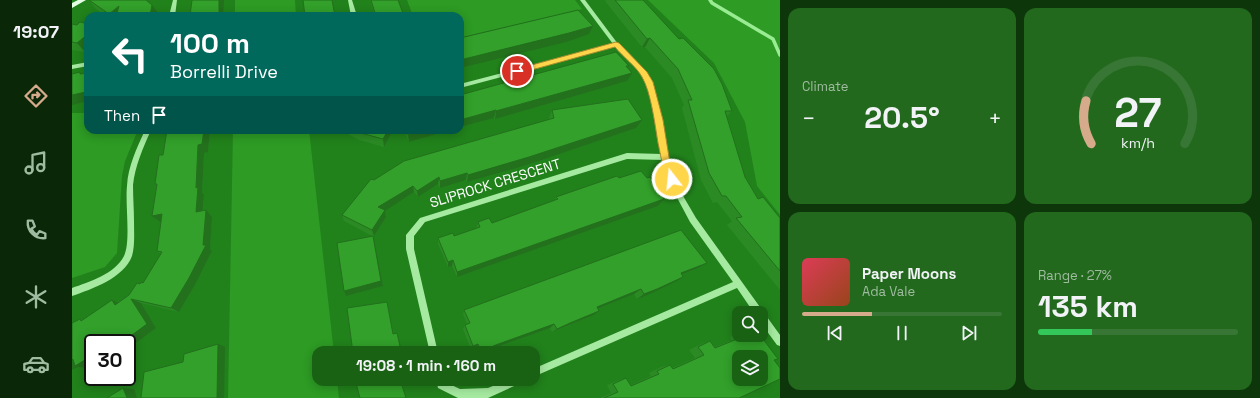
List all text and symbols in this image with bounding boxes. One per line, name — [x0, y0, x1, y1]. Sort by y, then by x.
text: 19:07 — [13, 20, 59, 43]
text: 100 m — [170, 25, 250, 61]
icon: left — [104, 28, 156, 80]
pin — [500, 54, 534, 88]
text: Borrelli Drive — [170, 60, 278, 83]
icon: arrive — [506, 60, 528, 82]
text: Climate — [802, 78, 848, 95]
icon: directions — [22, 82, 50, 110]
text: 27 — [1114, 86, 1162, 139]
text: 20.5° — [864, 98, 940, 137]
icon: arrive — [148, 104, 170, 126]
text: − — [802, 104, 816, 132]
text: + — [988, 104, 1002, 132]
text: Then — [104, 106, 140, 125]
text: km/h — [1121, 134, 1155, 152]
icon: music — [22, 149, 50, 177]
street label: SLIPROCK CRESCENT — [427, 155, 563, 211]
position arrow — [651, 158, 693, 200]
icon: phone — [22, 216, 50, 244]
text: Paper Moons — [862, 264, 956, 283]
text: Range · 27% — [1038, 267, 1112, 284]
icon: climate — [22, 283, 50, 311]
text: Ada Vale — [862, 283, 915, 300]
text: 135 km — [1038, 287, 1138, 326]
map controls — [732, 306, 768, 386]
button: search — [732, 306, 768, 342]
icon: previous — [824, 322, 846, 344]
icon: pause — [891, 322, 913, 344]
icon: next — [958, 322, 980, 344]
speed limit sign: 30 — [84, 334, 136, 386]
icon: car — [22, 350, 50, 378]
button: layers — [732, 350, 768, 386]
text: 19:08 · 1 min · 160 m — [356, 356, 496, 375]

